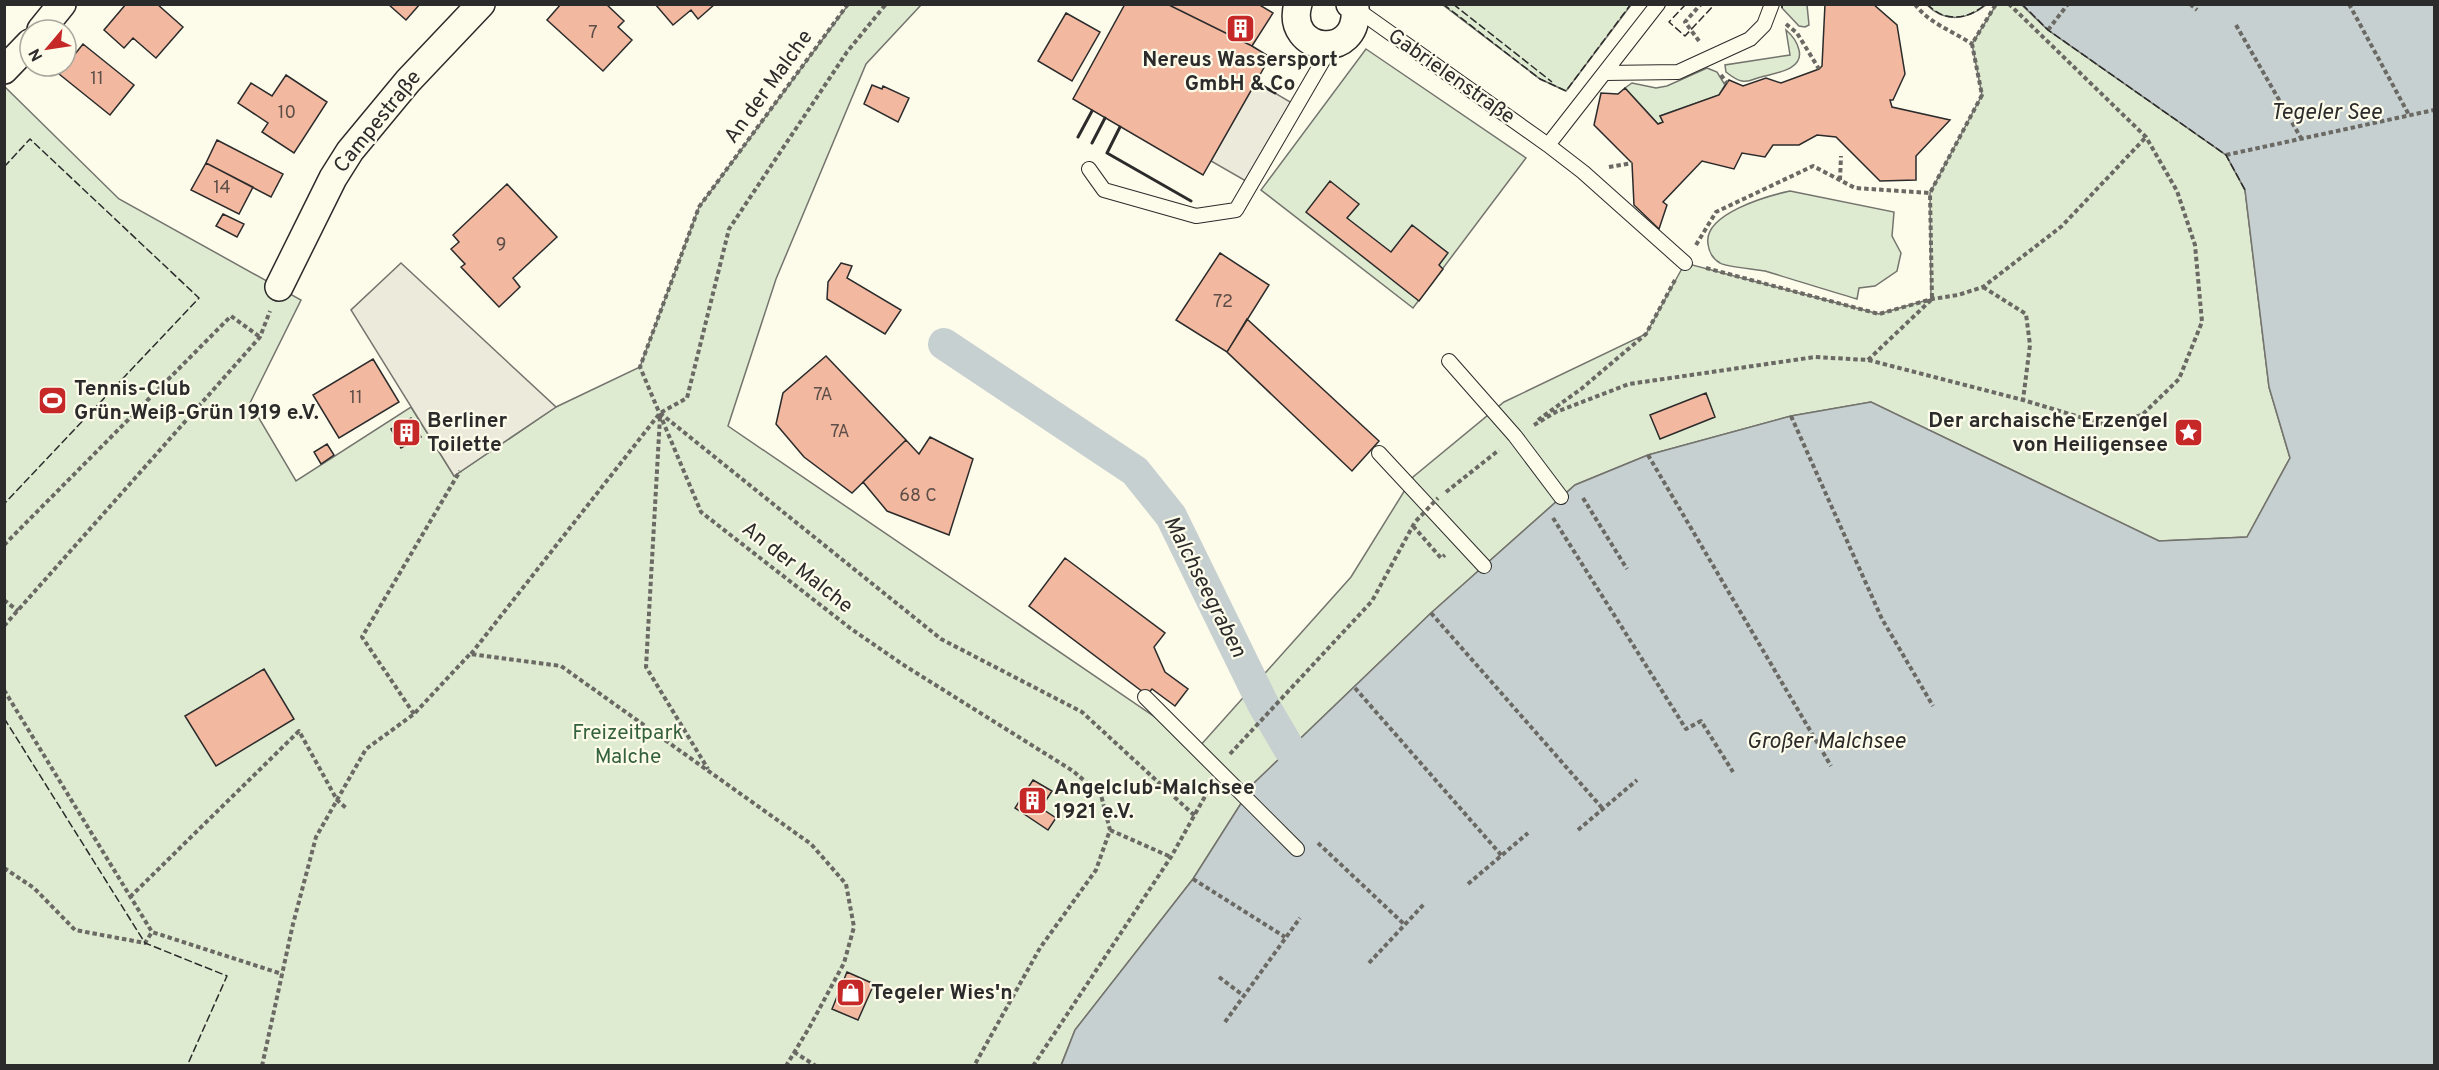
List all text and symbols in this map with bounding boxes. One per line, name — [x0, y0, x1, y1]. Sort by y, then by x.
building icon: Nereus Wassersport GmbH & Co — [1224, 13, 1256, 45]
north arrow — [18, 18, 78, 78]
house number: 7 — [588, 22, 598, 45]
street label: Gabrielenstraße — [1382, 23, 1520, 131]
street label: An der Malche — [719, 25, 819, 149]
text: N — [25, 44, 48, 64]
place label: Nereus Wassersport GmbH & Co — [1142, 47, 1338, 98]
street label: Campestraße — [328, 65, 428, 179]
house number: 11 — [90, 68, 104, 91]
water label: Tegeler See — [2270, 100, 2382, 127]
house number: 10 — [278, 102, 296, 125]
house number: 14 — [213, 177, 231, 200]
house number: 9 — [496, 234, 506, 257]
house number: 72 — [1213, 291, 1233, 314]
place label: Tennis-Club Grün-Weiß-Grün 1919 e.V. — [74, 376, 319, 427]
house number: 7A — [813, 384, 833, 407]
sports icon: Tennis-Club Grün-Weiß-Grün 1919 e.V. — [37, 385, 69, 417]
house number: 11 — [349, 387, 363, 410]
place label: Berliner Toilette — [427, 408, 507, 459]
place label: Der archaische Erzengel von Heiligensee — [1928, 408, 2168, 459]
building icon: Berliner Toilette — [390, 417, 422, 449]
place icon: Der archaische Erzengel von Heiligensee — [2173, 417, 2205, 449]
house number: 7A — [830, 421, 850, 444]
house number: 68 C — [899, 485, 937, 508]
water label: Malchseegraben — [1157, 512, 1251, 662]
street label: An der Malche — [736, 516, 858, 620]
park label: Freizeitpark Malche — [572, 720, 684, 771]
water label: Großer Malchsee — [1747, 729, 1906, 756]
place label: Angelclub-Malchsee 1921 e.V. — [1054, 775, 1255, 826]
building icon: Angelclub-Malchsee 1921 e.V. — [1017, 784, 1049, 816]
shop icon: Tegeler Wies'n — [834, 977, 866, 1009]
place label: Tegeler Wies'n — [871, 980, 1013, 1007]

